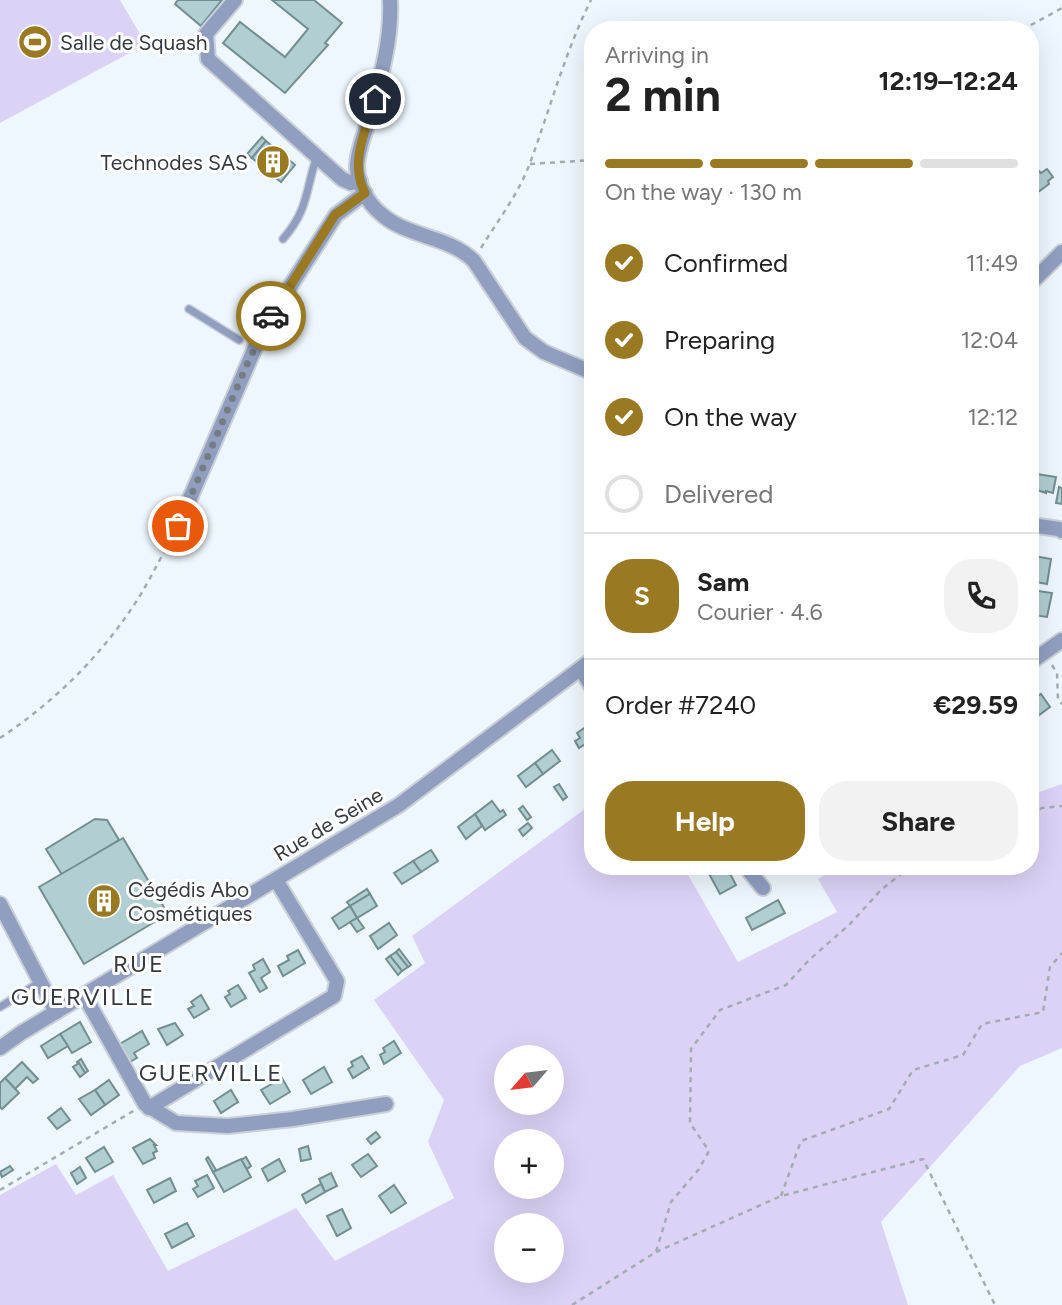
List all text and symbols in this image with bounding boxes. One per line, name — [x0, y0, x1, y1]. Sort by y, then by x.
sports icon: Salle de Squash — [16, 23, 54, 61]
place label: Salle de Squash — [60, 30, 207, 55]
text: Arriving in — [605, 41, 709, 69]
text: 12:19–12:24 — [878, 65, 1018, 97]
text: 2 min — [605, 67, 721, 123]
pin — [345, 69, 405, 129]
icon: home — [356, 80, 394, 118]
building icon: Technodes SAS — [254, 143, 292, 181]
place label: Technodes SAS — [101, 150, 248, 175]
text: On the way · 130 m — [605, 178, 802, 206]
icon: check — [605, 244, 643, 282]
text: Confirmed — [664, 247, 788, 279]
text: 11:49 — [966, 249, 1018, 277]
courier — [236, 281, 306, 351]
icon: car — [252, 297, 290, 335]
icon: check — [605, 321, 643, 359]
text: Preparing — [664, 324, 775, 356]
text: 12:04 — [961, 326, 1018, 354]
icon: check — [605, 398, 643, 436]
text: On the way — [664, 401, 797, 433]
text: 12:12 — [967, 403, 1018, 431]
text: Delivered — [664, 478, 773, 510]
pin — [148, 496, 208, 556]
icon: bag — [159, 507, 197, 545]
button: phone — [944, 559, 1018, 633]
text: Sam — [697, 566, 749, 598]
text: S — [634, 580, 650, 612]
text: Courier · 4.6 — [697, 598, 823, 626]
text: Order #7240 — [605, 689, 756, 721]
text: €29.59 — [933, 689, 1018, 721]
button: Help — [605, 781, 805, 861]
button: Share — [819, 781, 1018, 861]
street label: Rue de Seine — [269, 782, 387, 866]
place label: Cégédis Abo Cosmétiques — [128, 877, 252, 926]
building icon: Cégédis Abo Cosmétiques — [85, 882, 123, 920]
district label: RUE — [113, 949, 165, 978]
district label: GUERVILLE — [11, 982, 155, 1011]
north arrow — [494, 1045, 564, 1115]
map controls — [494, 1045, 564, 1283]
district label: GUERVILLE — [139, 1058, 283, 1087]
button: + — [494, 1129, 564, 1199]
button: − — [494, 1213, 564, 1283]

